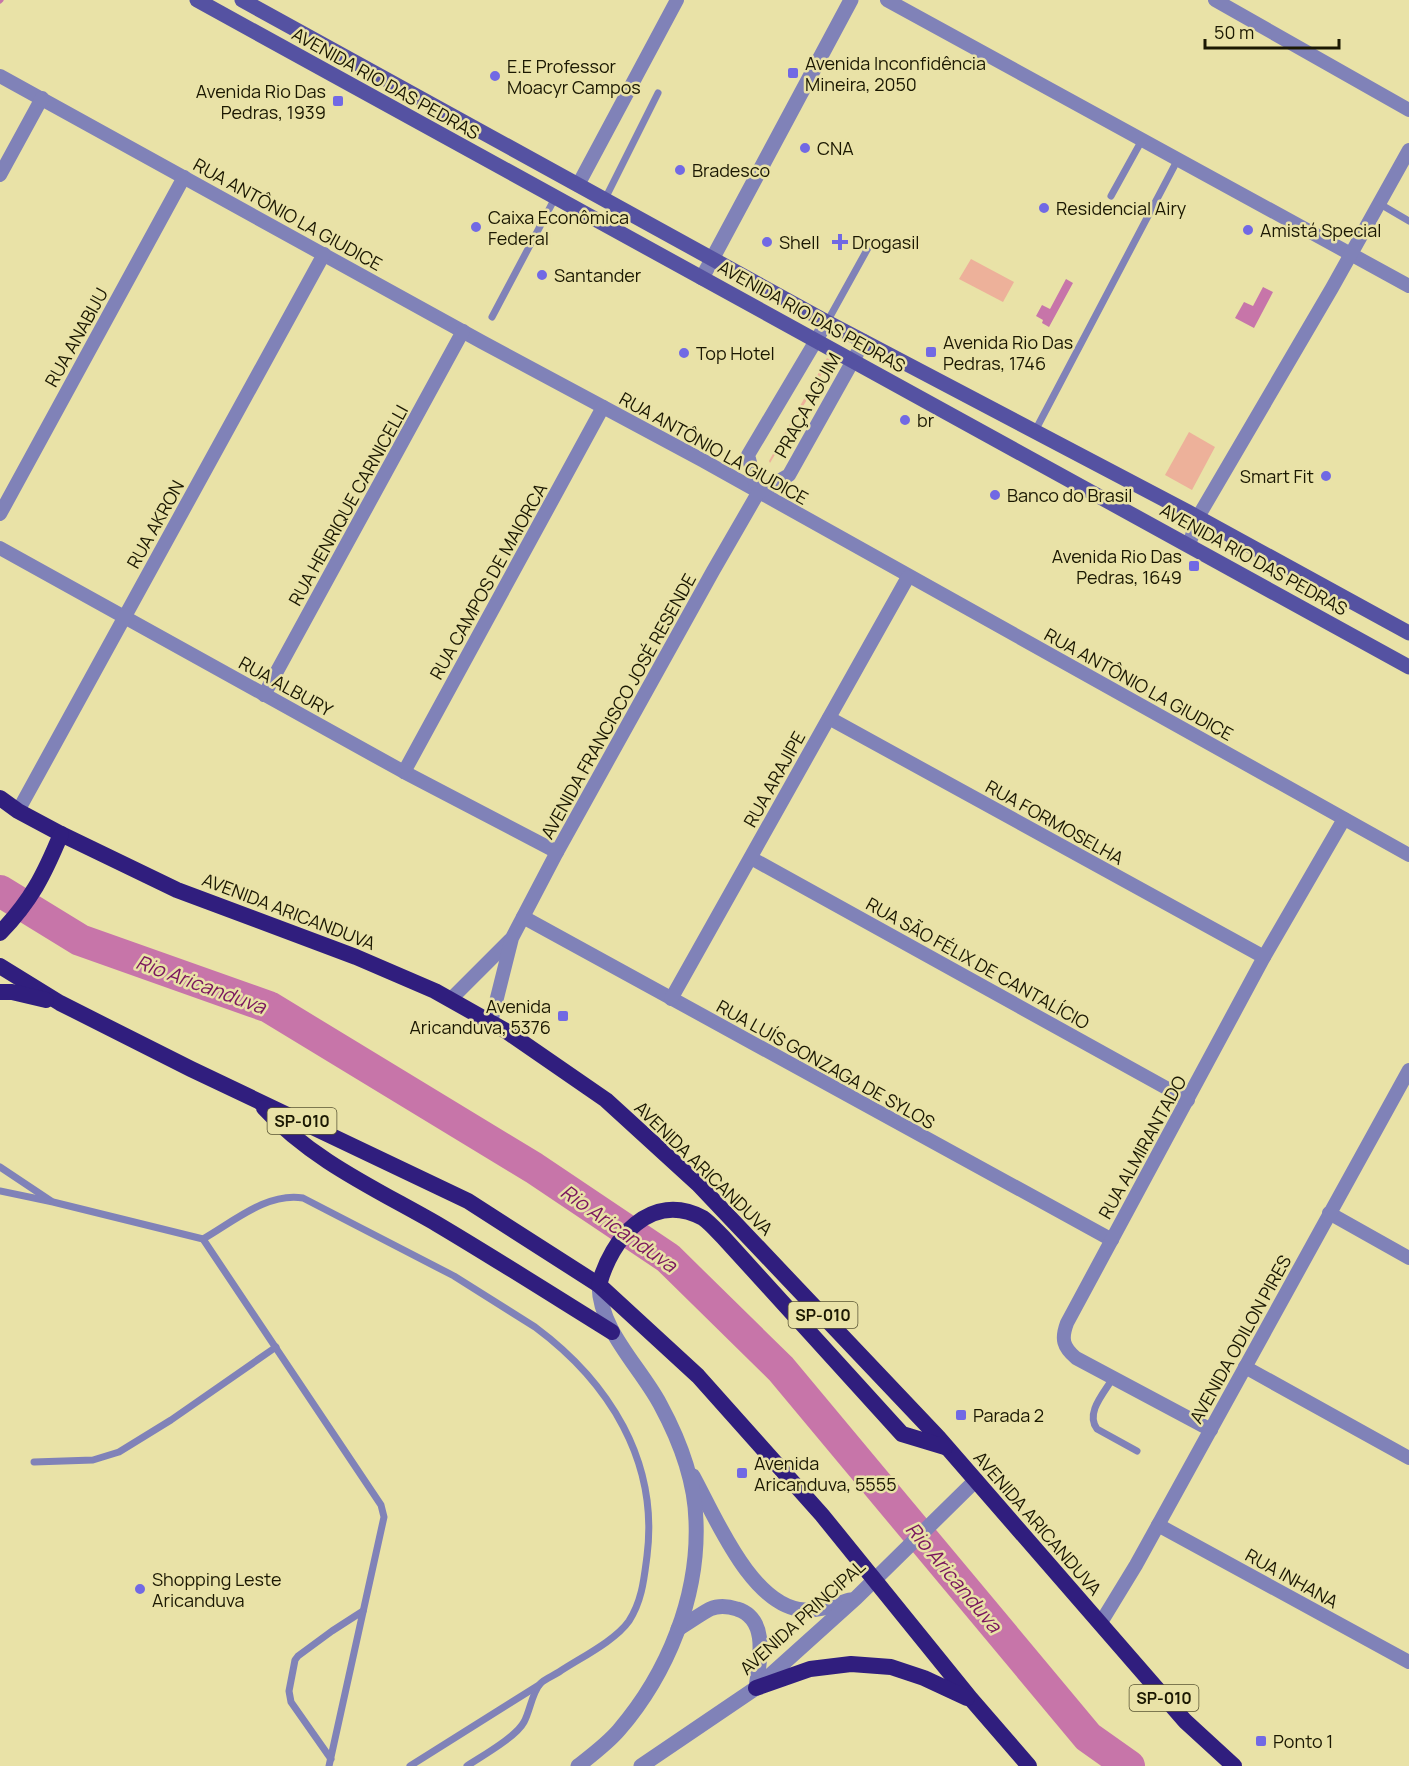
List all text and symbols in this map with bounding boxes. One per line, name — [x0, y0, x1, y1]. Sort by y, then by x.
scale bar — [1205, 12, 1338, 50]
text: 50 m — [1214, 20, 1254, 44]
street label: AVENIDA RIO DAS PEDRAS — [288, 21, 484, 145]
place label: Avenida Inconfidência Mineira, 2050 — [805, 51, 986, 96]
place label: E.E Professor Moacyr Campos — [507, 54, 641, 99]
marker: Avenida Inconfidência Mineira, 2050 — [786, 66, 800, 80]
marker: E.E Professor Moacyr Campos — [488, 69, 502, 83]
place label: Avenida Rio Das Pedras, 1939 — [196, 79, 326, 124]
marker: Avenida Rio Das Pedras, 1939 — [331, 94, 345, 108]
place label: CNA — [817, 136, 854, 160]
marker: CNA — [798, 141, 812, 155]
street label: RUA ANTÔNIO LA GIUDICE — [189, 152, 387, 276]
place label: Bradesco — [692, 158, 770, 182]
marker: Bradesco — [673, 163, 687, 177]
place label: Residencial Airy — [1056, 196, 1187, 220]
marker: Residencial Airy — [1037, 201, 1051, 215]
place label: Caixa Econômica Federal — [488, 205, 629, 250]
place label: Amistá Special — [1260, 218, 1382, 242]
marker: Caixa Econômica Federal — [469, 220, 483, 234]
marker: Amistá Special — [1241, 223, 1255, 237]
place label: Shell — [779, 230, 820, 254]
place label: Drogasil — [852, 230, 920, 254]
marker: Shell — [760, 235, 774, 249]
marker: Drogasil — [833, 235, 847, 249]
street label: AVENIDA RIO DAS PEDRAS — [714, 254, 910, 378]
place label: Santander — [554, 263, 642, 287]
marker: Santander — [535, 268, 549, 282]
street label: RUA ANABIJU — [39, 283, 113, 391]
place label: Avenida Rio Das Pedras, 1746 — [943, 330, 1073, 375]
place label: Top Hotel — [696, 341, 775, 365]
marker: Avenida Rio Das Pedras, 1746 — [924, 345, 938, 359]
marker: Top Hotel — [677, 346, 691, 360]
street label: PRAÇA AGUIM — [768, 348, 846, 462]
street label: RUA ANTÔNIO LA GIUDICE — [615, 386, 813, 510]
street label: RUA HENRIQUE CARNICELLI — [283, 400, 413, 610]
place label: br — [917, 408, 935, 432]
marker: br — [898, 413, 912, 427]
place label: Smart Fit — [1240, 464, 1314, 488]
marker: Smart Fit — [1319, 469, 1333, 483]
street label: RUA AKRON — [121, 476, 189, 572]
street label: RUA CAMPOS DE MAIORCA — [424, 478, 552, 683]
place label: Banco do Brasil — [1007, 483, 1133, 507]
marker: Banco do Brasil — [988, 488, 1002, 502]
street label: AVENIDA RIO DAS PEDRAS — [1156, 497, 1352, 621]
place label: Avenida Rio Das Pedras, 1649 — [1052, 544, 1182, 589]
marker: Avenida Rio Das Pedras, 1649 — [1187, 559, 1201, 573]
street label: AVENIDA FRANCISCO JOSÉ RESENDE — [535, 569, 701, 843]
street label: RUA ANTÔNIO LA GIUDICE — [1040, 622, 1238, 746]
street label: RUA ALBURY — [235, 650, 338, 722]
street label: RUA ARAJIPE — [738, 727, 810, 831]
street label: RUA FORMOSELHA — [982, 774, 1129, 870]
street label: AVENIDA ARICANDUVA — [199, 867, 379, 955]
street label: RUA SÃO FÉLIX DE CANTALÍCIO — [862, 891, 1094, 1035]
water label: Rio Aricanduva — [132, 948, 270, 1020]
place label: Avenida Aricanduva, 5376 — [409, 994, 551, 1039]
street label: RUA LUÍS GONZAGA DE SYLOS — [713, 994, 939, 1134]
marker: Avenida Aricanduva, 5376 — [556, 1009, 570, 1023]
street label: RUA ALMIRANTADO — [1093, 1071, 1191, 1223]
street label: AVENIDA ARICANDUVA — [630, 1096, 779, 1241]
road number: SP-010 — [268, 1108, 336, 1134]
water label: Rio Aricanduva — [556, 1178, 683, 1279]
street label: AVENIDA ODILON PIRES — [1184, 1251, 1296, 1427]
road number: SP-010 — [788, 1302, 858, 1328]
place label: Parada 2 — [973, 1403, 1044, 1427]
marker: Parada 2 — [954, 1408, 968, 1422]
street label: AVENIDA ARICANDUVA — [969, 1446, 1108, 1601]
place label: Avenida Aricanduva, 5555 — [754, 1451, 897, 1496]
marker: Avenida Aricanduva, 5555 — [735, 1466, 749, 1480]
water label: Rio Aricanduva — [900, 1516, 1009, 1638]
street label: RUA INHANA — [1241, 1543, 1343, 1614]
street label: AVENIDA PRINCIPAL — [734, 1554, 870, 1680]
place label: Shopping Leste Aricanduva — [152, 1567, 281, 1612]
marker: Shopping Leste Aricanduva — [133, 1582, 147, 1596]
road number: SP-010 — [1130, 1685, 1198, 1711]
place label: Ponto 1 — [1273, 1729, 1333, 1753]
marker: Ponto 1 — [1254, 1734, 1268, 1748]

